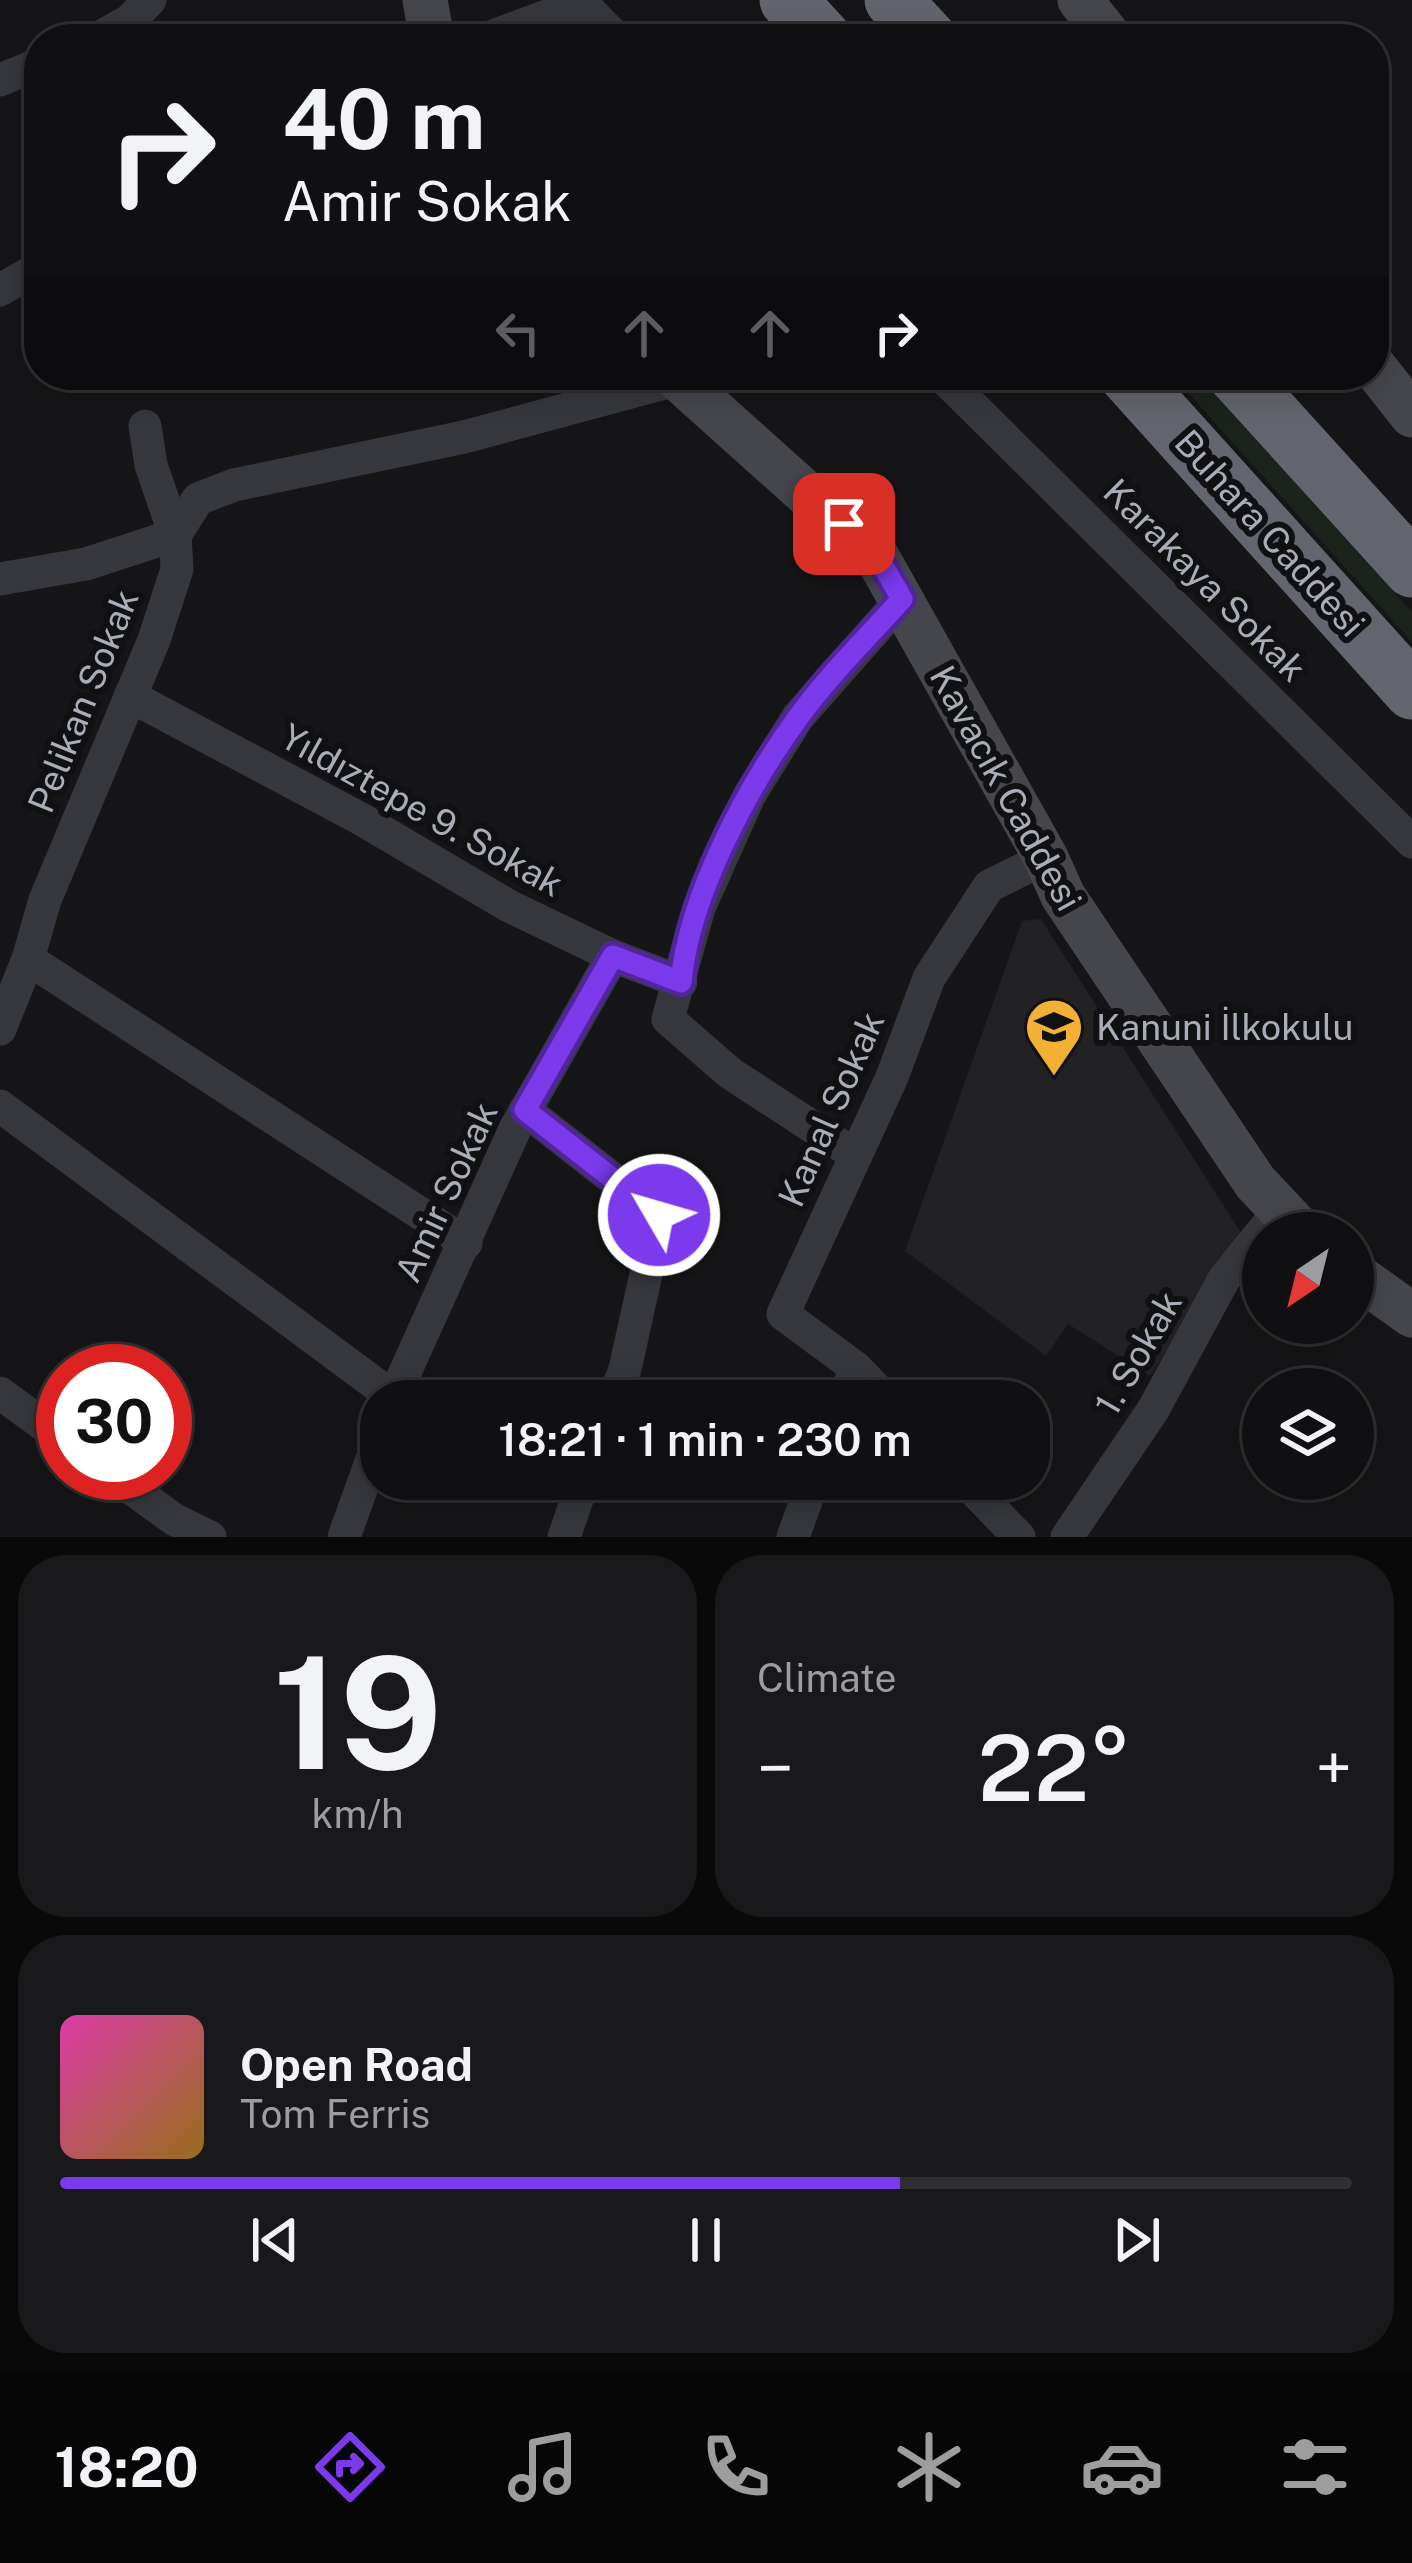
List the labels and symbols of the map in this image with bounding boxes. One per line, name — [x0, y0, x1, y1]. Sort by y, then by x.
street label: Buhara Caddesi — [1166, 421, 1374, 645]
street label: Karakaya Sokak — [1095, 470, 1315, 690]
pin — [793, 473, 895, 575]
street label: Pelikan Sokak — [19, 584, 147, 818]
street label: Kavacık Caddesi — [921, 658, 1091, 918]
street label: Yıldıztepe 9. Sokak — [274, 715, 570, 905]
school or university icon: Kanuni İlkokulu — [1023, 996, 1085, 1078]
street label: Kanal Sokak — [769, 1005, 893, 1213]
place label: Kanuni İlkokulu — [1096, 1006, 1353, 1048]
street label: Amir Sokak — [386, 1096, 506, 1288]
position arrow — [596, 1152, 722, 1278]
north arrow — [1242, 1212, 1374, 1344]
street label: 1. Sokak — [1086, 1284, 1190, 1422]
speed limit sign: 30 — [36, 1344, 192, 1500]

